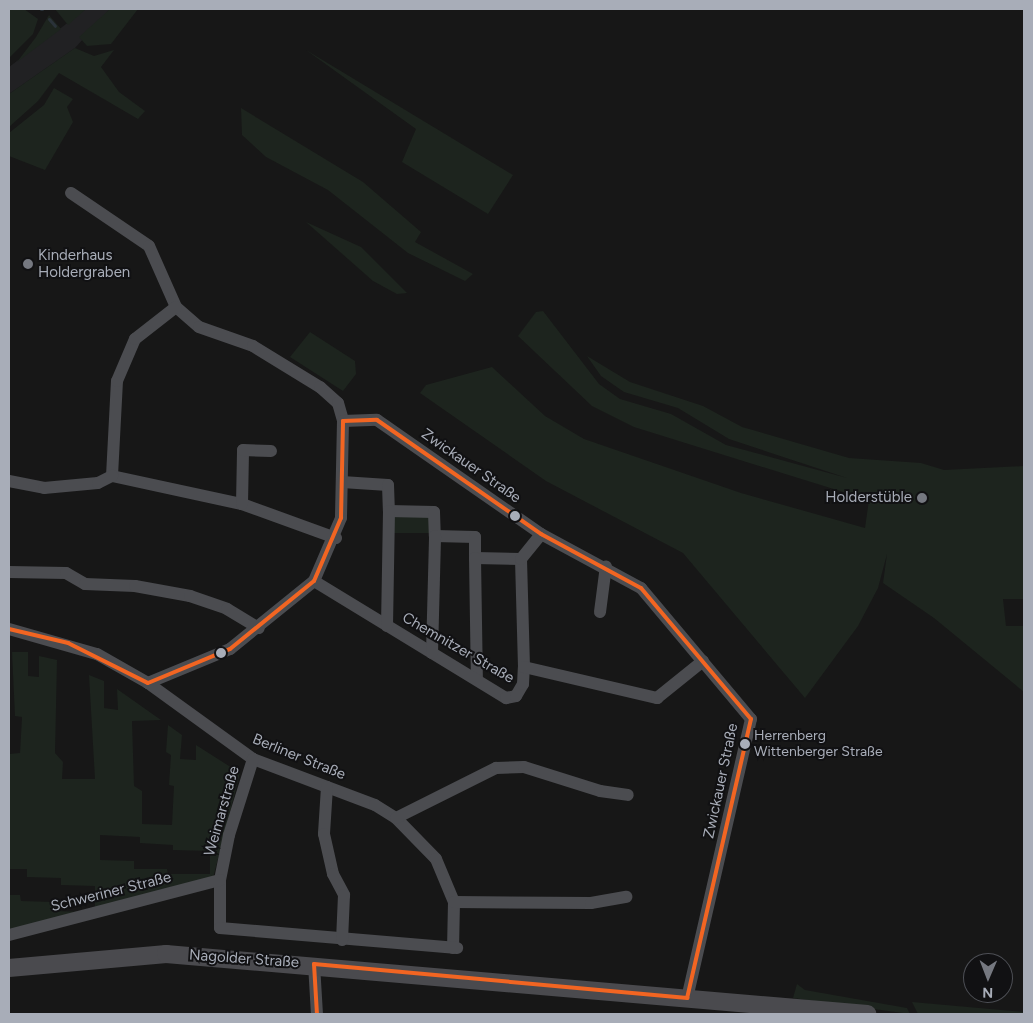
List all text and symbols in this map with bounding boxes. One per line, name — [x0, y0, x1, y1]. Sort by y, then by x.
place label: Kinderhaus Holdergraben — [38, 246, 130, 281]
marker: Kinderhaus Holdergraben — [22, 258, 34, 270]
street label: Zwickauer Straße — [418, 425, 524, 507]
place label: Holderstüble — [825, 489, 912, 507]
marker: Holderstüble — [916, 492, 928, 504]
unlabelled marker — [510, 511, 520, 521]
street label: Chemnitzer Straße — [399, 609, 517, 687]
unlabelled marker — [216, 648, 226, 658]
street label: Zwickauer Straße — [700, 722, 742, 840]
place label: Herrenberg Wittenberger Straße — [754, 728, 883, 760]
street label: Berliner Straße — [250, 730, 348, 784]
marker: Herrenberg Wittenberger Straße — [740, 739, 750, 749]
street label: Weimarstraße — [201, 764, 243, 858]
street label: Schweriner Straße — [49, 868, 173, 916]
street label: Nagolder Straße — [188, 946, 300, 972]
north arrow — [963, 953, 1013, 1003]
text: N — [982, 984, 993, 1001]

